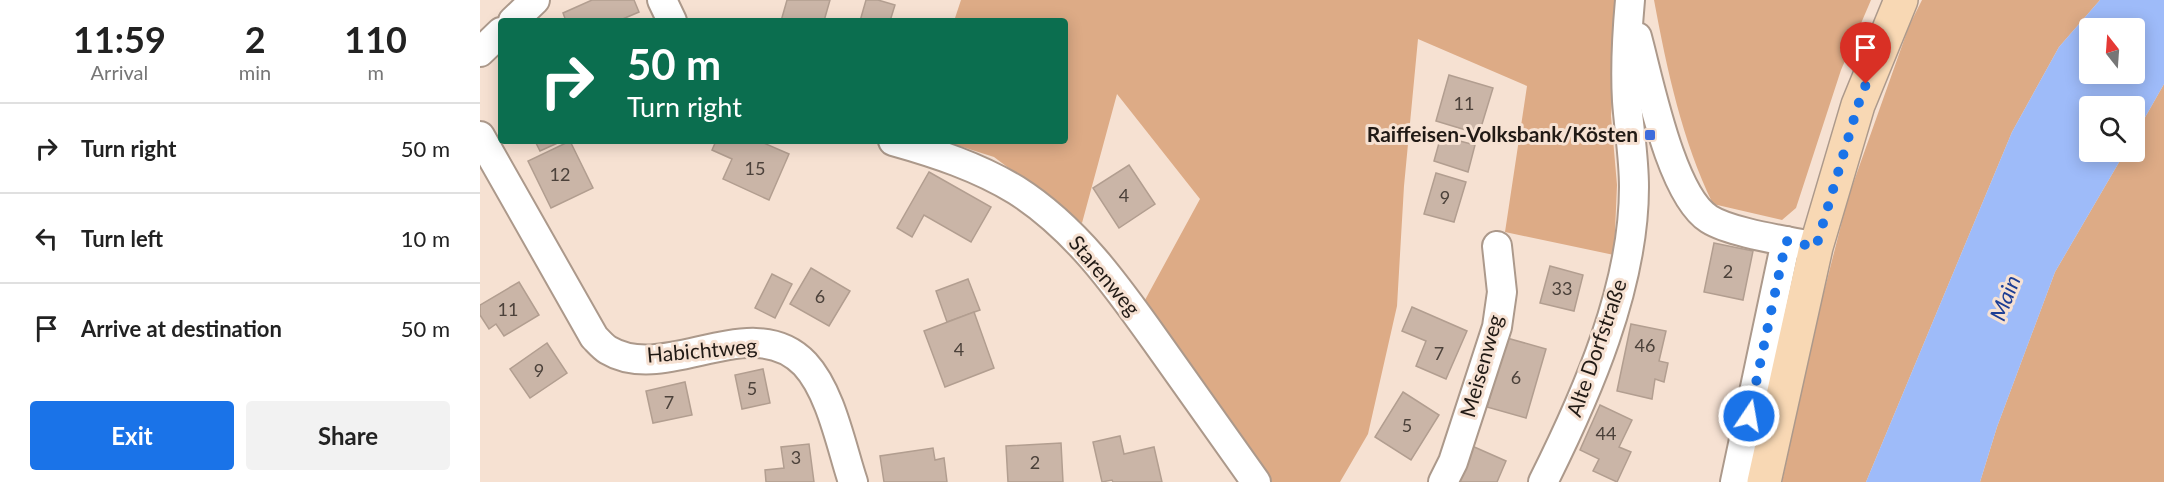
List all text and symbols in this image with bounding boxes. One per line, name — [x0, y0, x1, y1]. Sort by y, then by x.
text: 11:59 — [73, 17, 166, 61]
text: 2 — [245, 17, 266, 61]
text: 110 — [344, 17, 407, 61]
north arrow — [2079, 18, 2145, 84]
map controls — [2079, 18, 2145, 162]
pin — [1840, 22, 1891, 84]
icon: arrive — [1849, 31, 1882, 64]
text: 50 m — [627, 39, 721, 89]
icon: right — [528, 42, 606, 120]
text: Arrival — [91, 60, 148, 84]
text: min — [239, 60, 271, 84]
text: m — [367, 60, 384, 84]
text: Turn right — [627, 90, 742, 123]
house number: 11 — [1454, 92, 1474, 114]
button: search — [2079, 96, 2145, 162]
place label: Raiffeisen-Volksbank/Kösten — [1367, 121, 1638, 146]
marker: Raiffeisen-Volksbank/Kösten — [1643, 128, 1657, 142]
icon: right — [30, 132, 63, 165]
text: Turn right — [81, 135, 176, 162]
text: 50 m — [401, 135, 450, 162]
house number: 15 — [745, 157, 765, 179]
house number: 12 — [550, 163, 570, 185]
house number: 4 — [1119, 184, 1129, 206]
house number: 9 — [1440, 186, 1450, 208]
icon: left — [30, 222, 63, 255]
text: Turn left — [81, 225, 163, 252]
text: 10 m — [401, 225, 450, 252]
street label: Starenweg — [1064, 230, 1146, 320]
house number: 2 — [1723, 260, 1733, 282]
water label: Main — [1984, 271, 2025, 324]
street label: Alte Dorfstraße — [1560, 276, 1631, 419]
house number: 33 — [1552, 277, 1572, 299]
house number: 6 — [815, 285, 825, 307]
house number: 11 — [498, 298, 518, 320]
street label: Meisenweg — [1454, 311, 1507, 420]
icon: arrive — [30, 312, 63, 345]
text: Arrive at destination — [81, 315, 282, 342]
text: 50 m — [401, 315, 450, 342]
street label: Habichtweg — [646, 332, 758, 367]
house number: 46 — [1635, 334, 1655, 356]
house number: 4 — [954, 338, 964, 360]
house number: 7 — [1434, 342, 1444, 364]
house number: 9 — [534, 359, 544, 381]
house number: 6 — [1511, 366, 1521, 388]
house number: 5 — [747, 377, 757, 399]
position arrow — [1717, 384, 1781, 448]
house number: 7 — [664, 391, 674, 413]
button: Exit — [30, 401, 234, 470]
button: Share — [246, 401, 450, 470]
house number: 5 — [1402, 414, 1412, 436]
house number: 44 — [1596, 422, 1616, 444]
house number: 3 — [791, 446, 801, 468]
house number: 2 — [1030, 451, 1040, 473]

